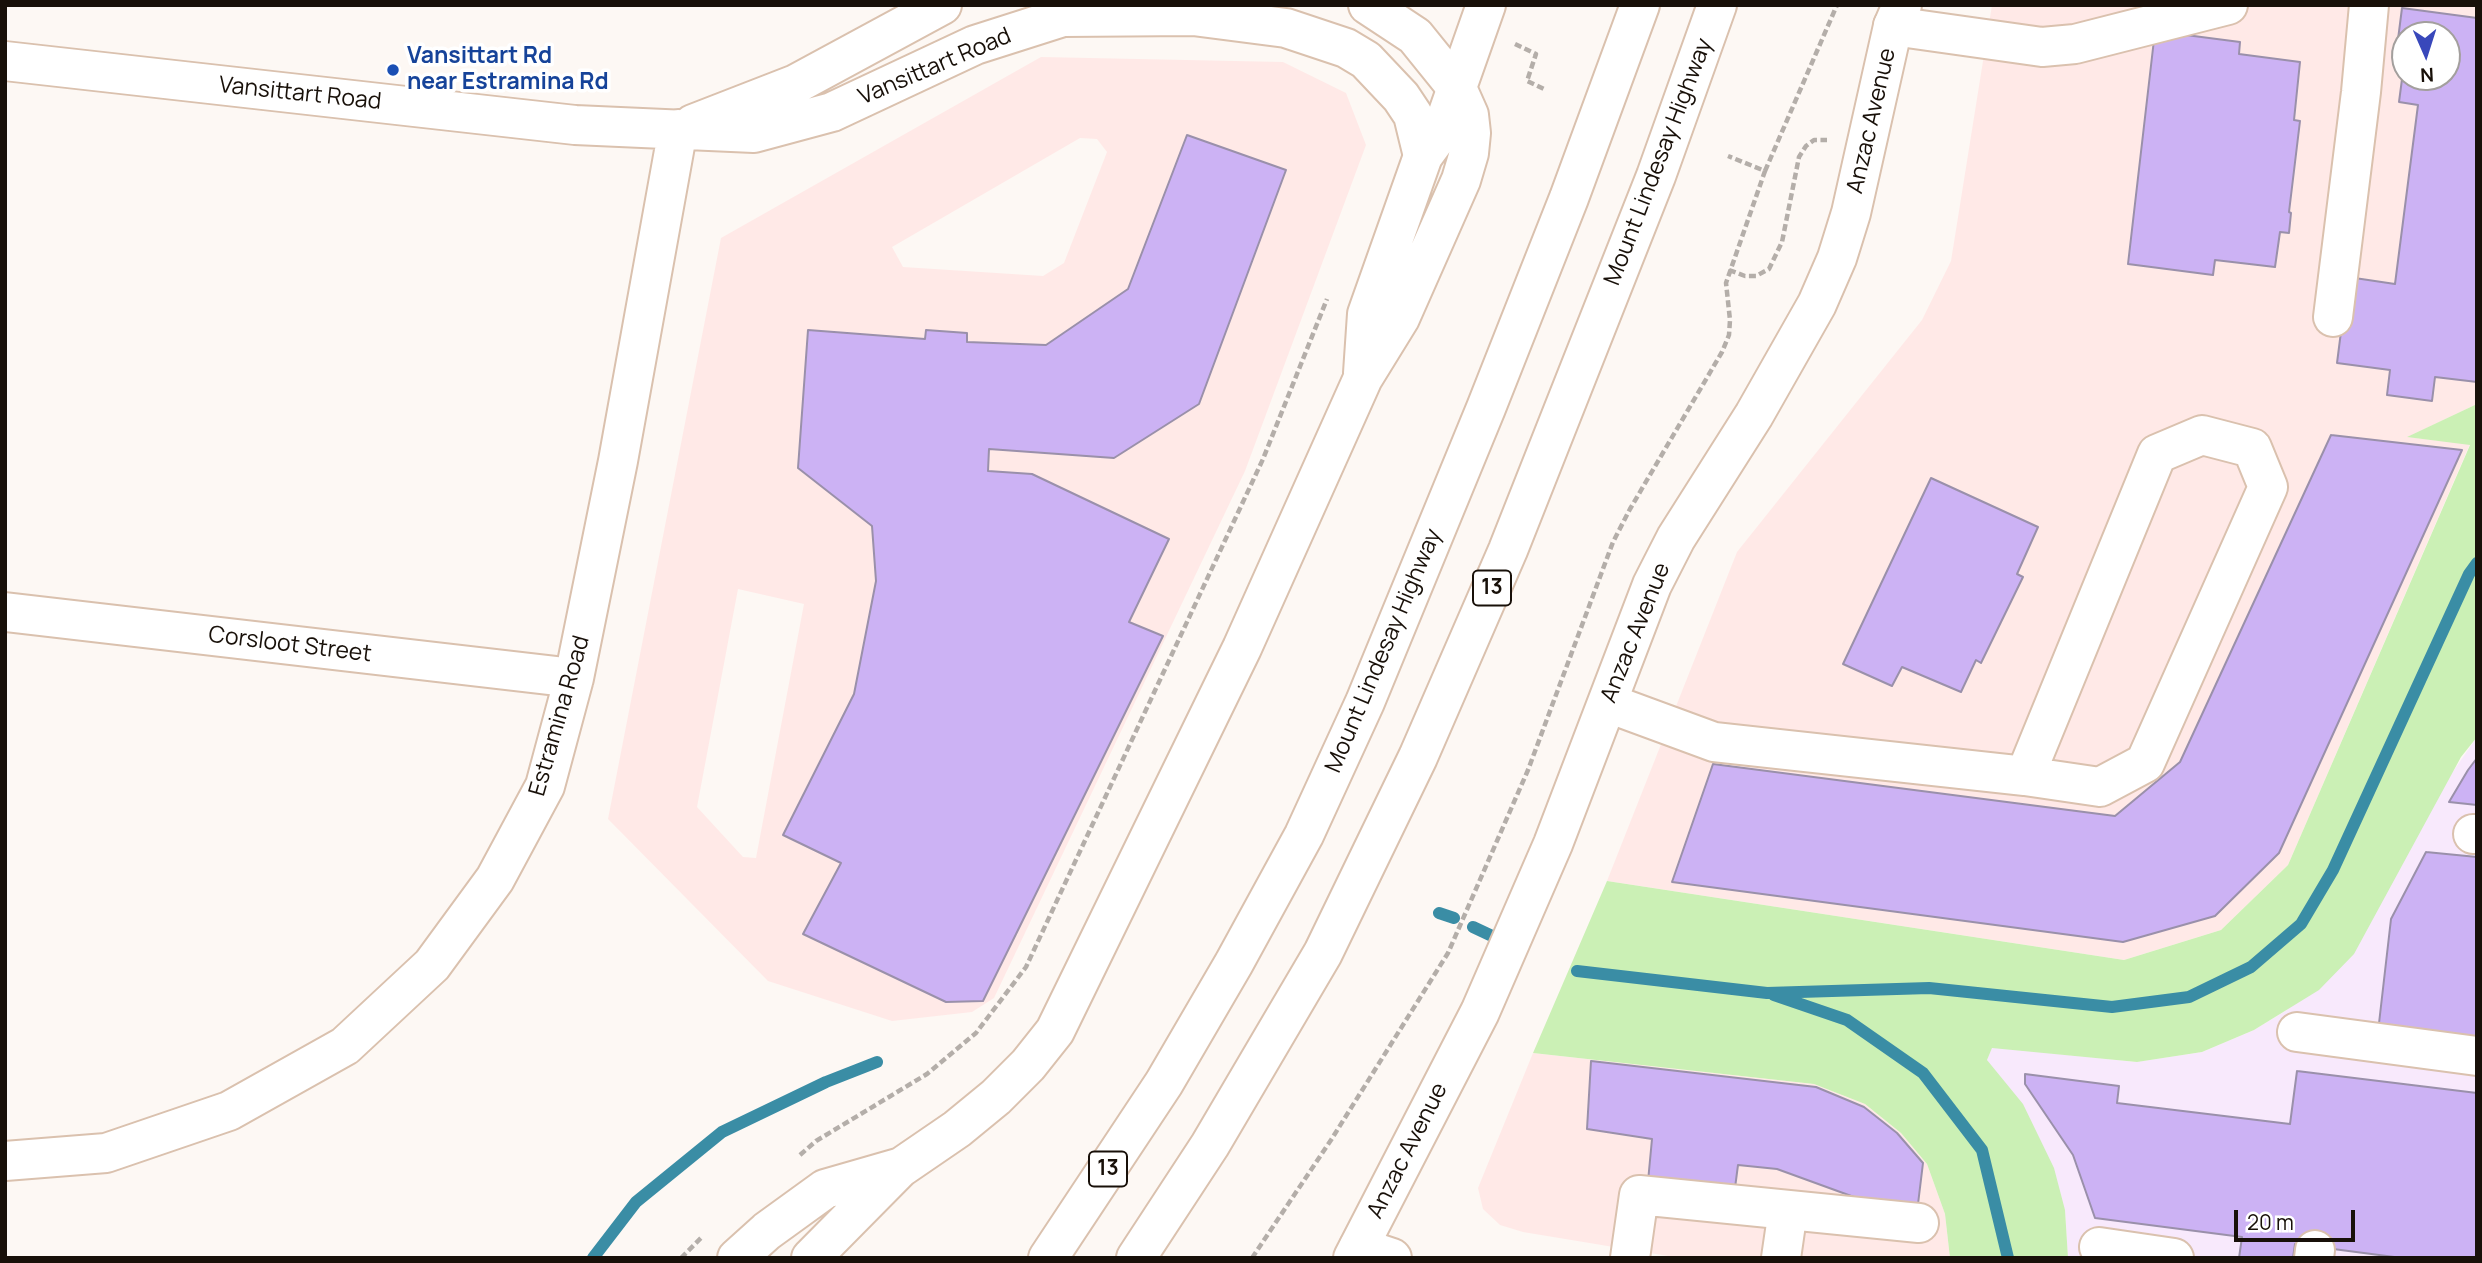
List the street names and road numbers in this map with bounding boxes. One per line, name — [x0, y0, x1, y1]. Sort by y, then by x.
street label: Vansittart Road — [855, 22, 1015, 112]
street label: Mount Lindesay Highway — [1599, 35, 1719, 289]
street label: Anzac Avenue — [1842, 46, 1902, 196]
street label: Vansittart Road — [217, 72, 383, 116]
street label: Mount Lindesay Highway — [1320, 525, 1448, 777]
street label: Anzac Avenue — [1595, 559, 1677, 707]
road number: 13 — [1473, 570, 1511, 606]
street label: Corsloot Street — [207, 621, 373, 669]
street label: Estramina Road — [524, 633, 596, 799]
street label: Anzac Avenue — [1362, 1079, 1454, 1223]
road number: 13 — [1089, 1152, 1127, 1186]

